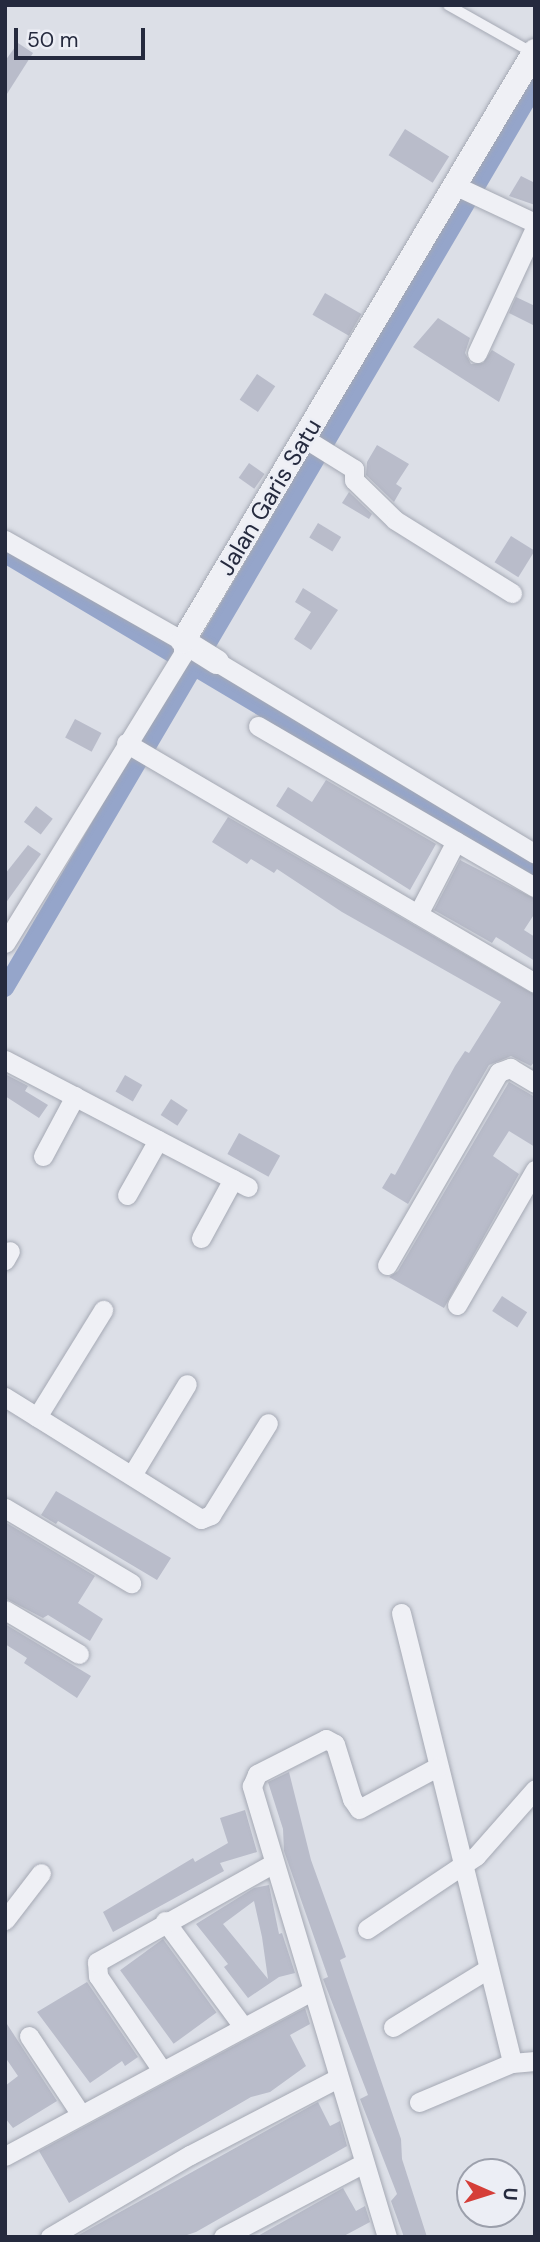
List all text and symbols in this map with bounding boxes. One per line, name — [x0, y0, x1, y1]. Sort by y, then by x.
scale bar — [18, 14, 149, 58]
text: 50 m — [27, 26, 78, 54]
street label: Jalan Garis Satu — [211, 413, 327, 581]
north arrow — [456, 2158, 526, 2228]
text: U — [498, 2187, 523, 2201]

